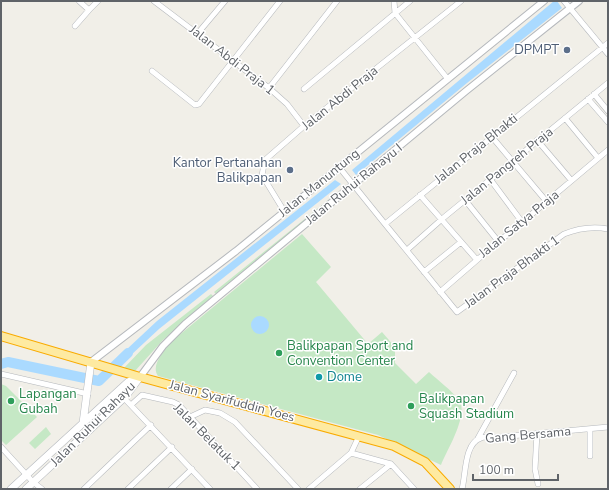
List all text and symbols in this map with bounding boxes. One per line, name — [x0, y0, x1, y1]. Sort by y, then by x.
street label: Jalan Abdi Praja 1 — [185, 20, 279, 99]
place label: DPMPT — [514, 41, 559, 59]
marker: DPMPT — [562, 45, 572, 55]
street label: Jalan Abdi Praja — [297, 62, 382, 135]
street label: Jalan Praja Bhakti — [430, 110, 521, 189]
street label: Jalan Pangreh Praja — [456, 123, 557, 210]
street label: Jalan Ruhui Rahayu I — [301, 139, 406, 229]
street label: Jalan Manuntung — [274, 145, 363, 222]
place label: Kantor Pertanahan Balikpapan — [173, 154, 282, 187]
marker: Kantor Pertanahan Balikpapan — [285, 165, 295, 175]
street label: Jalan Satya Praja — [474, 186, 563, 263]
street label: Jalan Praja Bhakti 1 — [460, 231, 563, 313]
place label: Balikpapan Sport and Convention Center — [287, 337, 413, 370]
marker: Balikpapan Sport and Convention Center — [274, 348, 284, 358]
place label: Dome — [327, 368, 362, 386]
marker: Dome — [314, 372, 324, 382]
street label: Jalan Syarifuddin Yoes — [166, 375, 297, 426]
street label: Jalan Ruhui Rahayu — [46, 378, 139, 471]
place label: Lapangan Gubah — [19, 385, 77, 418]
place label: Balikpapan Squash Stadium — [419, 390, 514, 423]
marker: Lapangan Gubah — [6, 396, 16, 406]
street label: Jalan Belatuk 1 — [169, 399, 245, 475]
marker: Balikpapan Squash Stadium — [406, 401, 416, 411]
street label: Gang Bersama — [484, 422, 572, 448]
scale bar — [473, 456, 558, 482]
text: 100 m — [479, 462, 514, 478]

